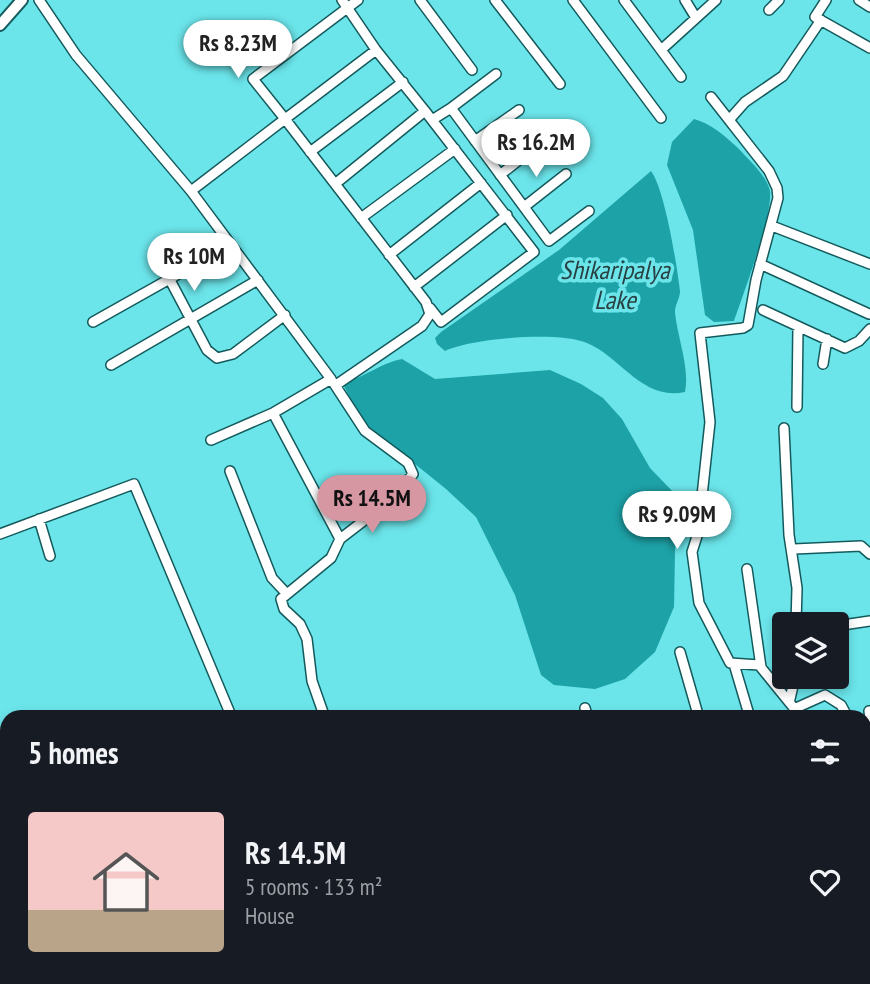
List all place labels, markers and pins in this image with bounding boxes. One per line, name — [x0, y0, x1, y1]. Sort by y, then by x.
pin: Rs 8.23M — [166, 20, 310, 80]
pin: Rs 16.2M — [464, 120, 608, 179]
pin: Rs 10M — [137, 233, 251, 293]
pin: Rs 14.5M — [300, 476, 444, 535]
pin: Rs 9.09M — [605, 491, 749, 551]

